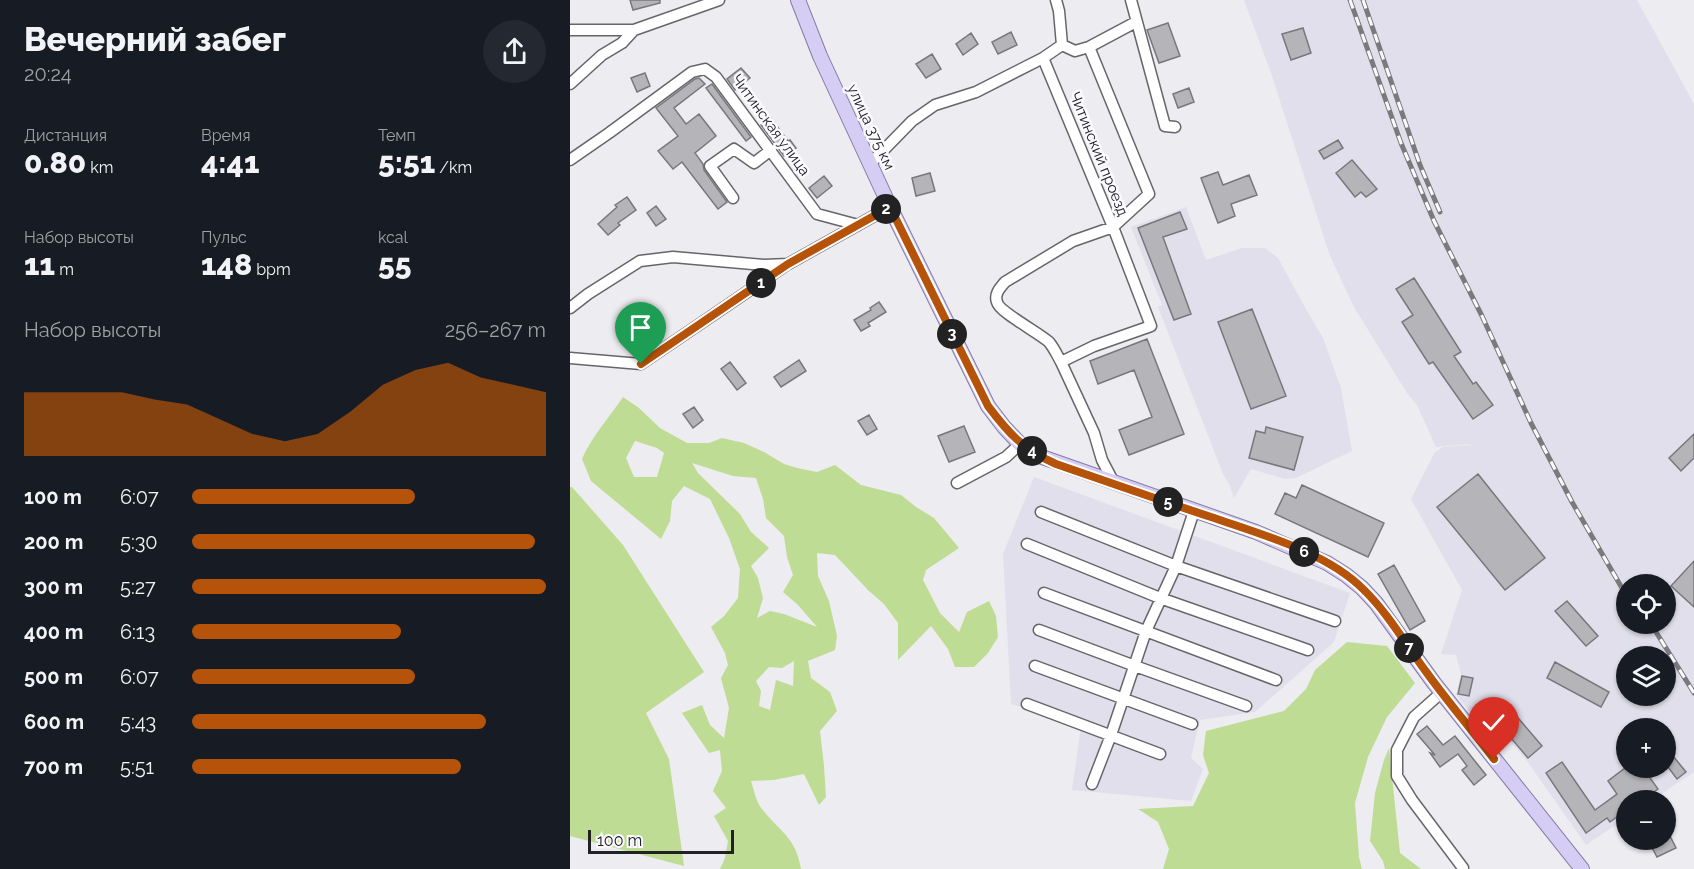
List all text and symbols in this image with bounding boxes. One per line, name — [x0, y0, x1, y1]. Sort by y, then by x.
text: Вечерний забег — [24, 20, 286, 59]
button: share — [483, 20, 546, 83]
text: 20:24 — [24, 62, 72, 86]
street label: Читинская улица — [728, 71, 814, 179]
street label: улица 375 км — [843, 81, 899, 173]
street label: Читинский проезд — [1066, 89, 1132, 219]
text: Дистанция — [24, 126, 107, 145]
text: Время — [201, 126, 250, 145]
text: Темп — [378, 126, 416, 145]
text: 0.80 — [24, 145, 86, 180]
text: 4:41 — [201, 145, 259, 180]
text: 5:51 — [378, 145, 435, 180]
text: km — [86, 158, 114, 177]
text: /km — [435, 158, 472, 177]
pin: 2 — [871, 194, 901, 224]
text: 2 — [881, 199, 891, 218]
text: Набор высоты — [24, 228, 134, 247]
text: Пульс — [201, 228, 247, 247]
text: kcal — [378, 228, 408, 247]
text: 11 — [24, 247, 55, 282]
text: 148 — [201, 247, 252, 282]
text: 55 — [378, 247, 411, 282]
text: m — [55, 260, 74, 279]
text: bpm — [252, 260, 291, 279]
pin: 1 — [746, 268, 776, 298]
text: 1 — [757, 273, 765, 292]
pin — [615, 302, 666, 364]
icon: arrive — [624, 311, 657, 344]
text: Набор высоты — [24, 318, 161, 342]
text: 256–267 m — [445, 318, 546, 342]
pin: 3 — [937, 319, 967, 349]
text: 3 — [948, 324, 956, 343]
pin: 4 — [1017, 436, 1047, 466]
text: 4 — [1027, 441, 1037, 460]
text: 100 m — [24, 485, 82, 509]
text: 6:07 — [120, 485, 159, 509]
pin: 5 — [1153, 487, 1183, 517]
text: 5 — [1164, 492, 1172, 511]
text: 200 m — [24, 530, 83, 554]
text: 5:30 — [120, 530, 158, 554]
pin: 6 — [1289, 537, 1319, 567]
text: 6 — [1299, 542, 1309, 561]
map controls — [1616, 574, 1676, 850]
button: locate — [1616, 574, 1676, 634]
text: 300 m — [24, 575, 83, 599]
text: 5:27 — [120, 575, 156, 599]
text: 400 m — [24, 620, 83, 644]
text: 6:13 — [120, 620, 155, 644]
pin: 7 — [1394, 633, 1424, 663]
text: 7 — [1405, 638, 1413, 657]
button: layers — [1616, 646, 1676, 706]
text: 500 m — [24, 665, 83, 689]
text: 6:07 — [120, 665, 159, 689]
pin — [1468, 697, 1519, 759]
icon: check — [1477, 706, 1510, 739]
text: 600 m — [24, 710, 84, 734]
text: 5:43 — [120, 710, 156, 734]
button: + — [1616, 718, 1676, 778]
text: 700 m — [24, 755, 83, 779]
text: 5:51 — [120, 755, 154, 779]
button: − — [1616, 790, 1676, 850]
scale bar — [588, 827, 734, 854]
text: 100 m — [597, 831, 642, 850]

